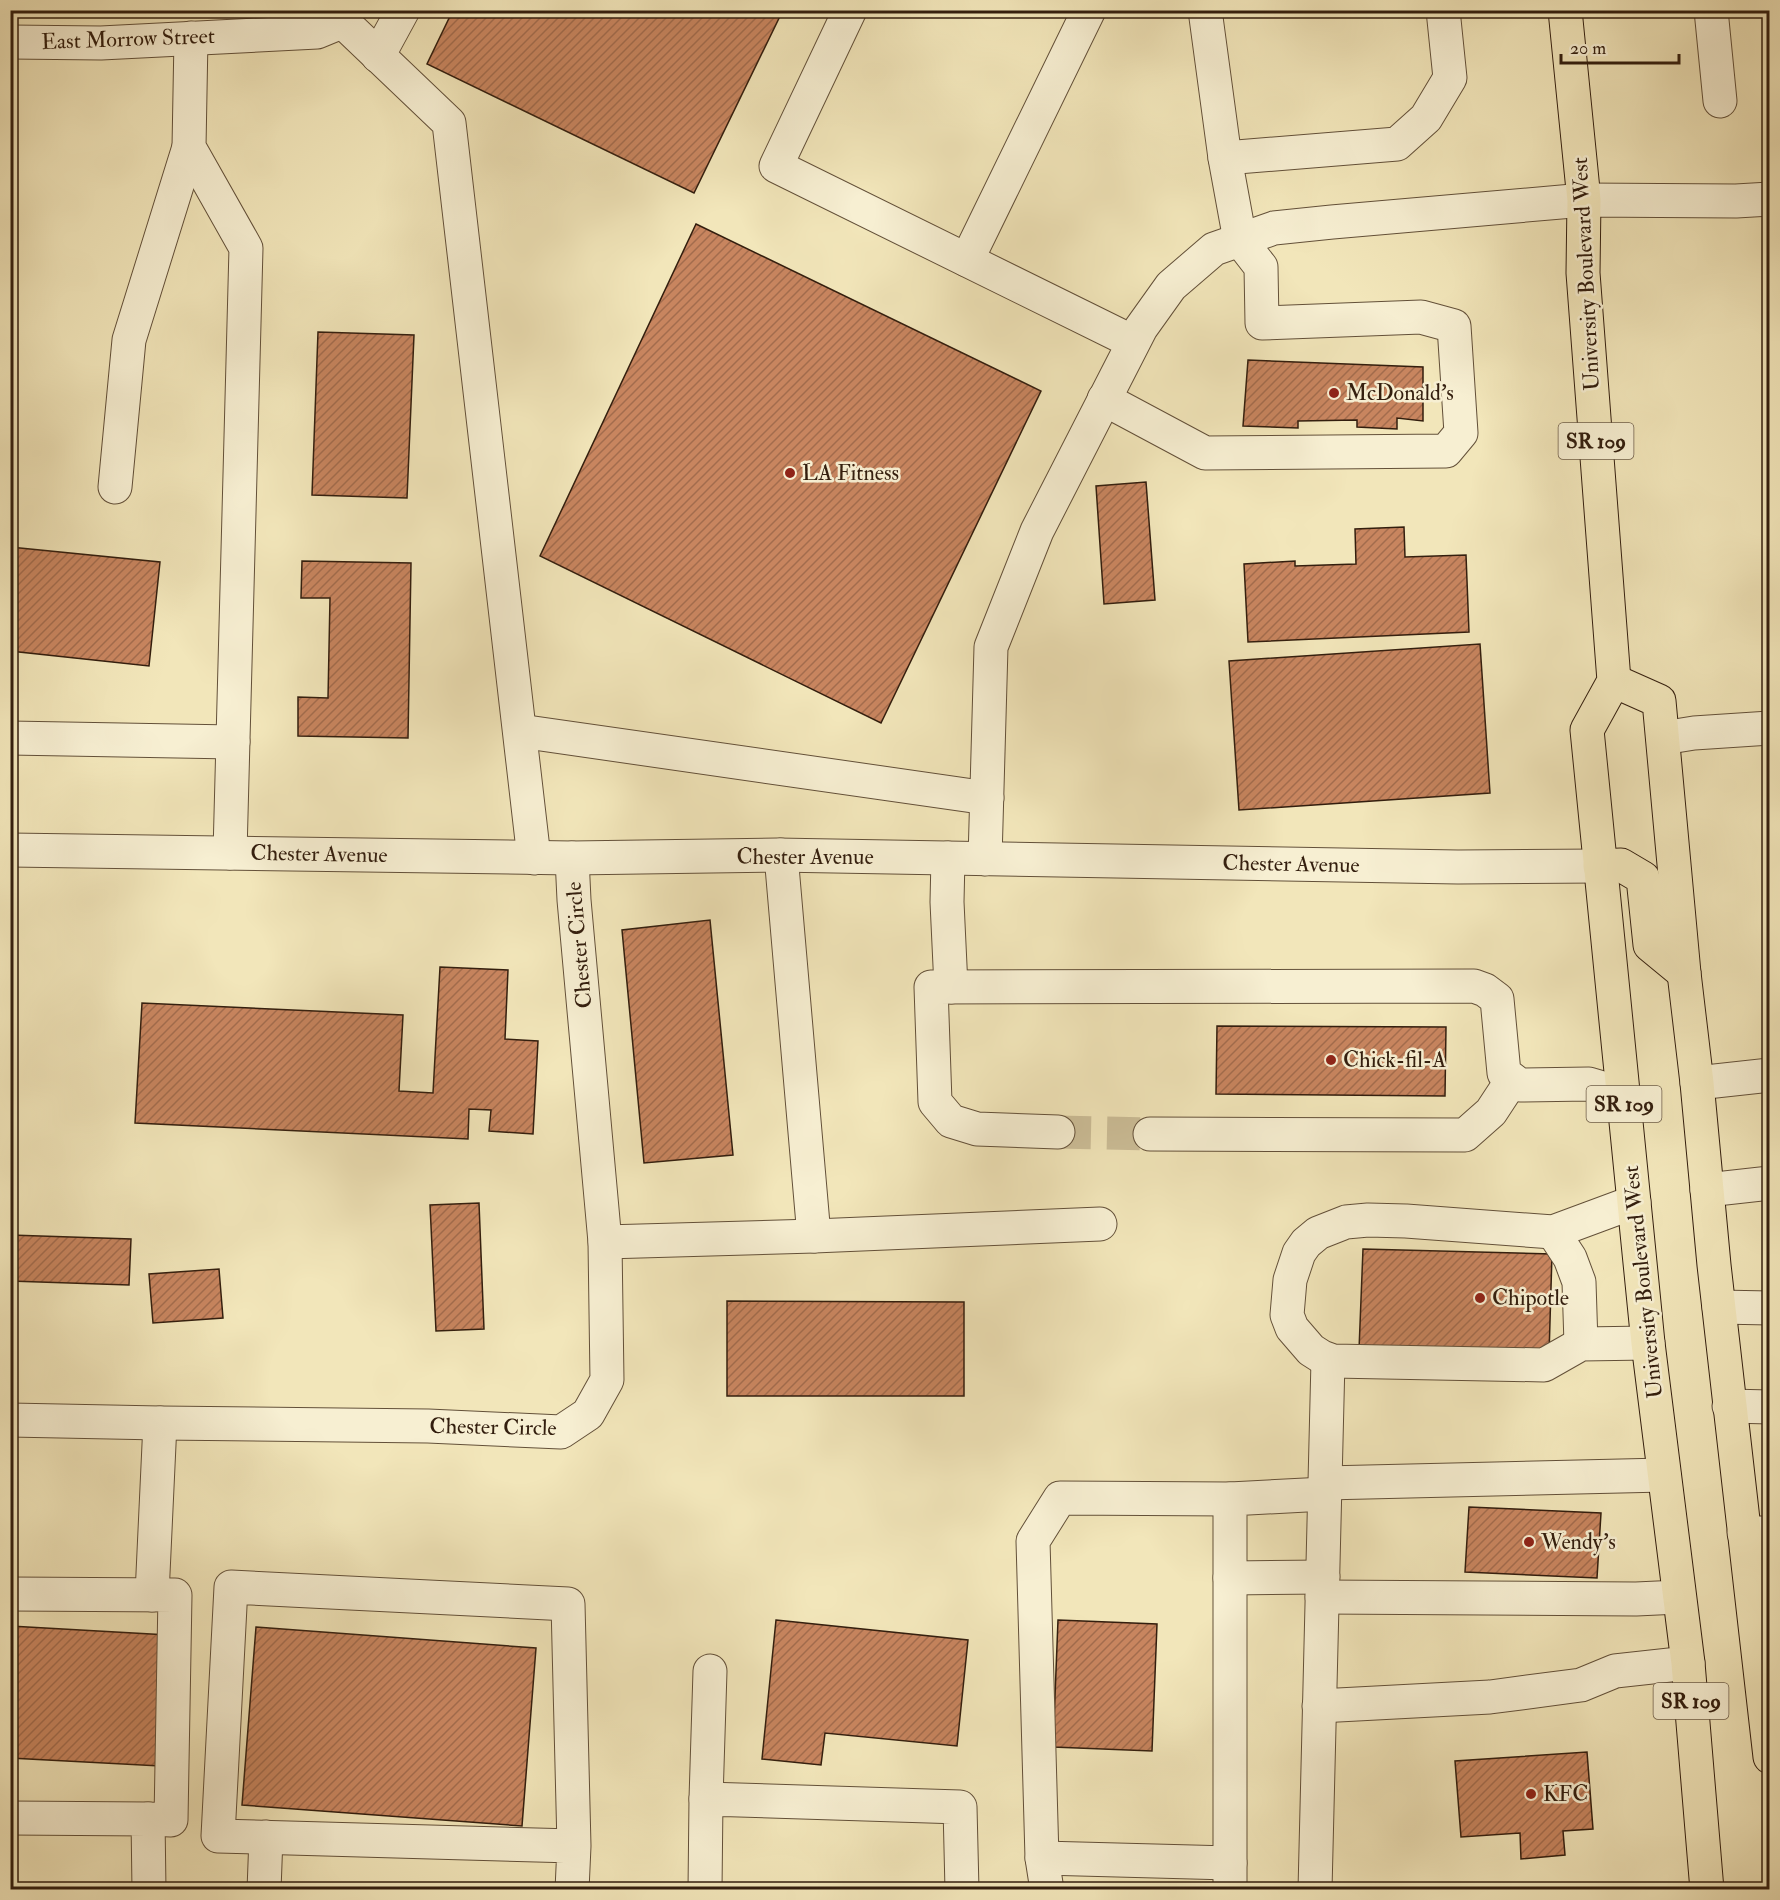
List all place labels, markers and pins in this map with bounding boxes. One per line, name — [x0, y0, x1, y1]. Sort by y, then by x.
place label: McDonald's — [1346, 379, 1454, 407]
marker: McDonald's — [1327, 386, 1341, 400]
place label: LA Fitness — [802, 459, 899, 487]
marker: LA Fitness — [783, 466, 797, 480]
place label: Chick-fil-A — [1343, 1046, 1446, 1074]
marker: Chick-fil-A — [1324, 1053, 1338, 1067]
place label: Chipotle — [1492, 1284, 1569, 1313]
marker: Chipotle — [1473, 1291, 1487, 1305]
place label: Wendy's — [1540, 1528, 1616, 1556]
marker: Wendy's — [1522, 1535, 1536, 1549]
place label: KFC — [1543, 1780, 1588, 1808]
marker: KFC — [1524, 1787, 1538, 1801]

